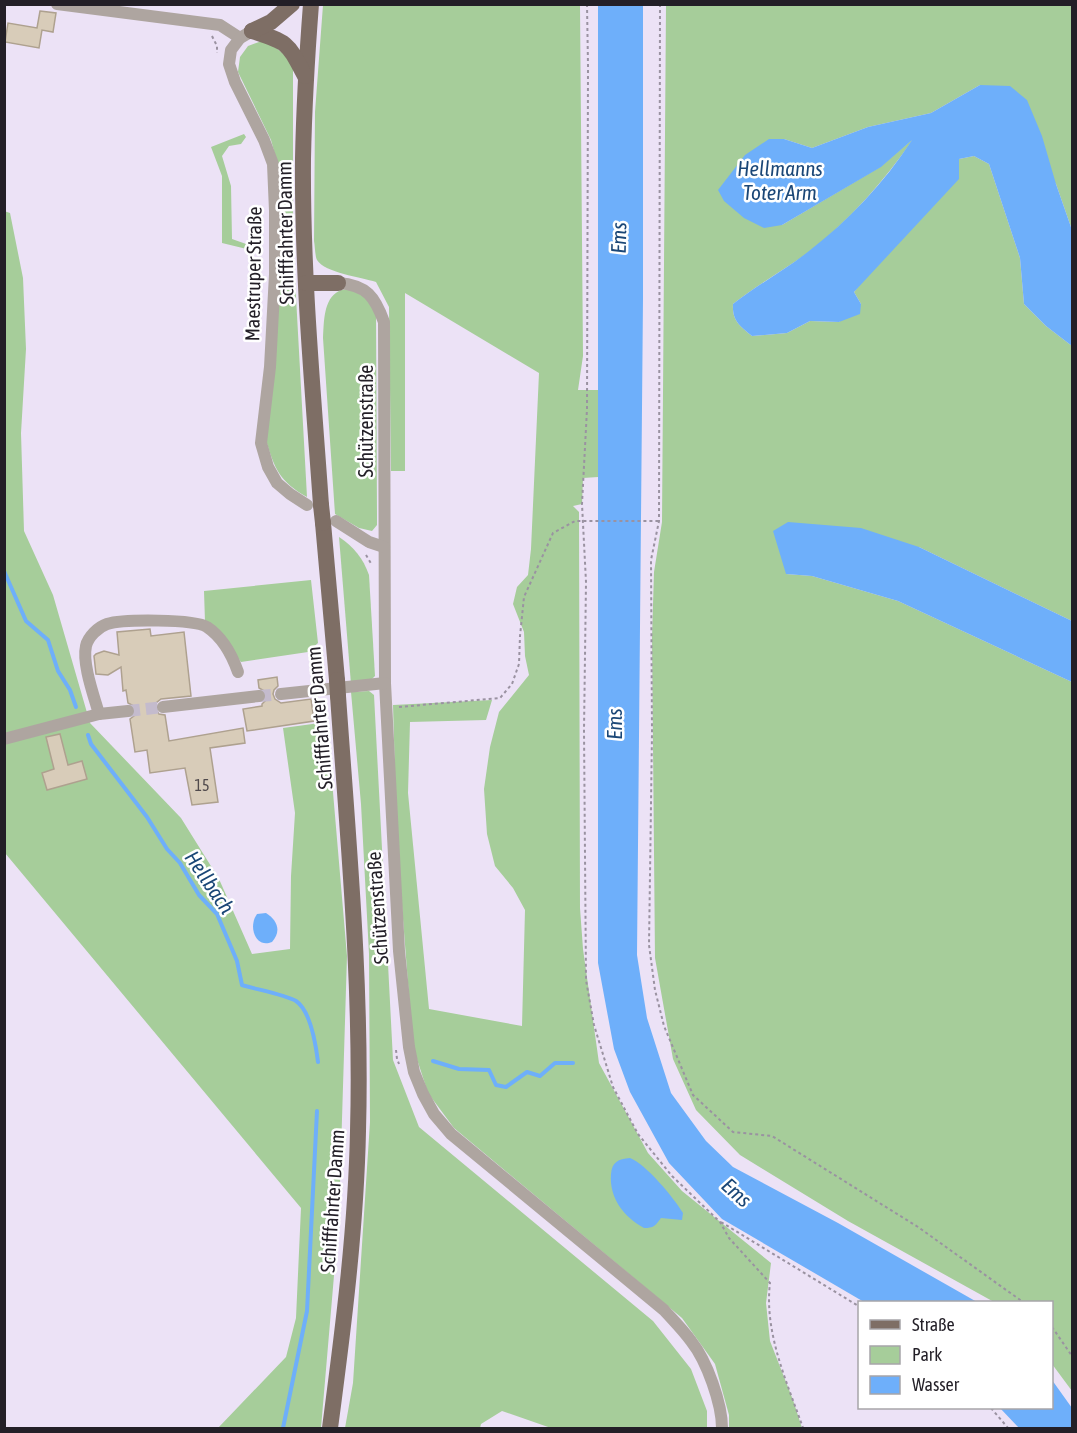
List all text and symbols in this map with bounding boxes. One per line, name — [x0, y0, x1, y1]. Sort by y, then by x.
water label: Hellmanns Toter Arm — [737, 156, 823, 204]
street label: Schifffahrter Damm — [272, 161, 298, 305]
street label: Maestruper Straße — [240, 206, 266, 342]
water label: Ems — [606, 222, 630, 254]
street label: Schützenstraße — [354, 365, 377, 477]
street label: Schifffahrter Damm — [301, 645, 337, 791]
water label: Ems — [602, 708, 626, 740]
house number: 15 — [194, 776, 210, 794]
water label: Hellbach — [180, 846, 240, 918]
street label: Schützenstraße — [362, 851, 392, 965]
street label: Schifffahrter Damm — [316, 1129, 348, 1273]
water label: Ems — [717, 1173, 757, 1211]
legend — [858, 1301, 1053, 1409]
text: Straße — [912, 1314, 955, 1335]
text: Park — [912, 1344, 942, 1365]
text: Wasser — [912, 1374, 960, 1395]

